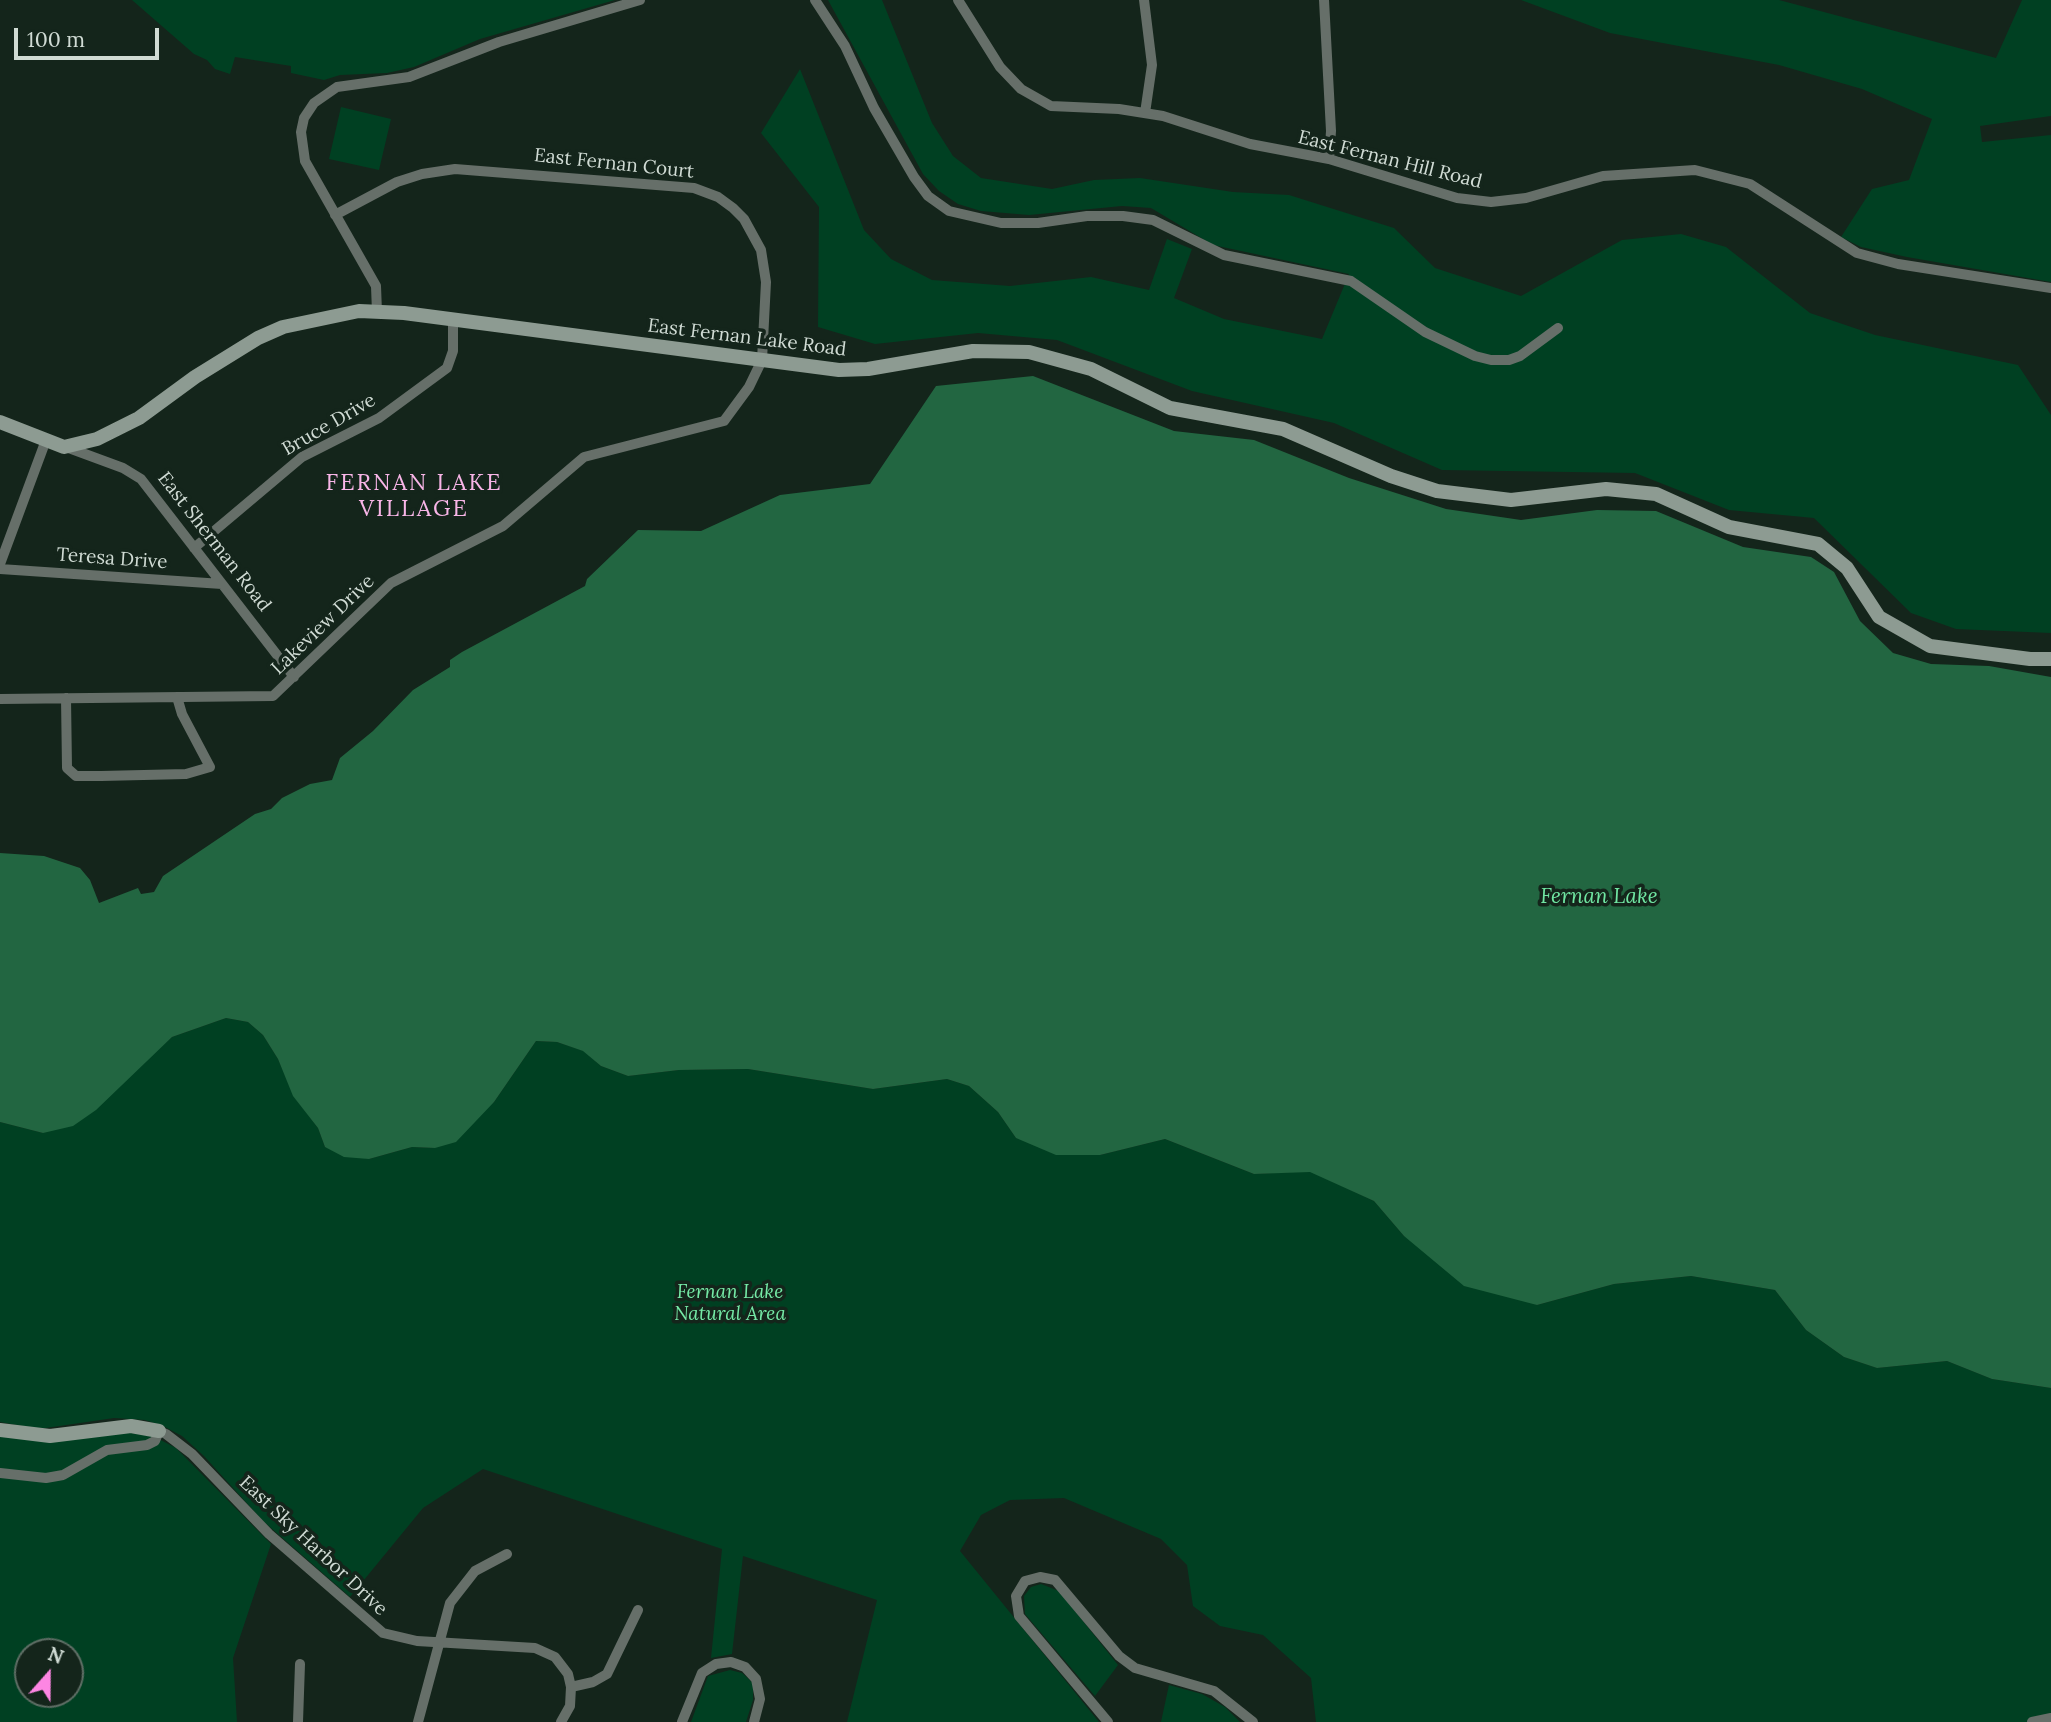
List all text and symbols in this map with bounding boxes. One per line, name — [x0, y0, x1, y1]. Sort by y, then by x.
scale bar — [18, 14, 163, 58]
text: 100 m — [27, 26, 85, 53]
street label: East Fernan Hill Road — [1296, 126, 1484, 194]
street label: East Fernan Court — [533, 144, 695, 184]
street label: East Fernan Lake Road — [646, 315, 848, 361]
street label: Bruce Drive — [278, 389, 380, 461]
street label: East Sherman Road — [152, 468, 276, 616]
district label: FERNAN LAKE VILLAGE — [327, 469, 501, 523]
street label: Teresa Drive — [56, 544, 168, 574]
street label: Lakeview Drive — [267, 570, 379, 680]
water label: Fernan Lake — [1540, 884, 1658, 910]
park label: Fernan Lake Natural Area — [674, 1282, 786, 1326]
street label: East Sky Harbor Drive — [234, 1471, 392, 1621]
north arrow — [14, 1638, 84, 1708]
text: N — [45, 1641, 67, 1669]

